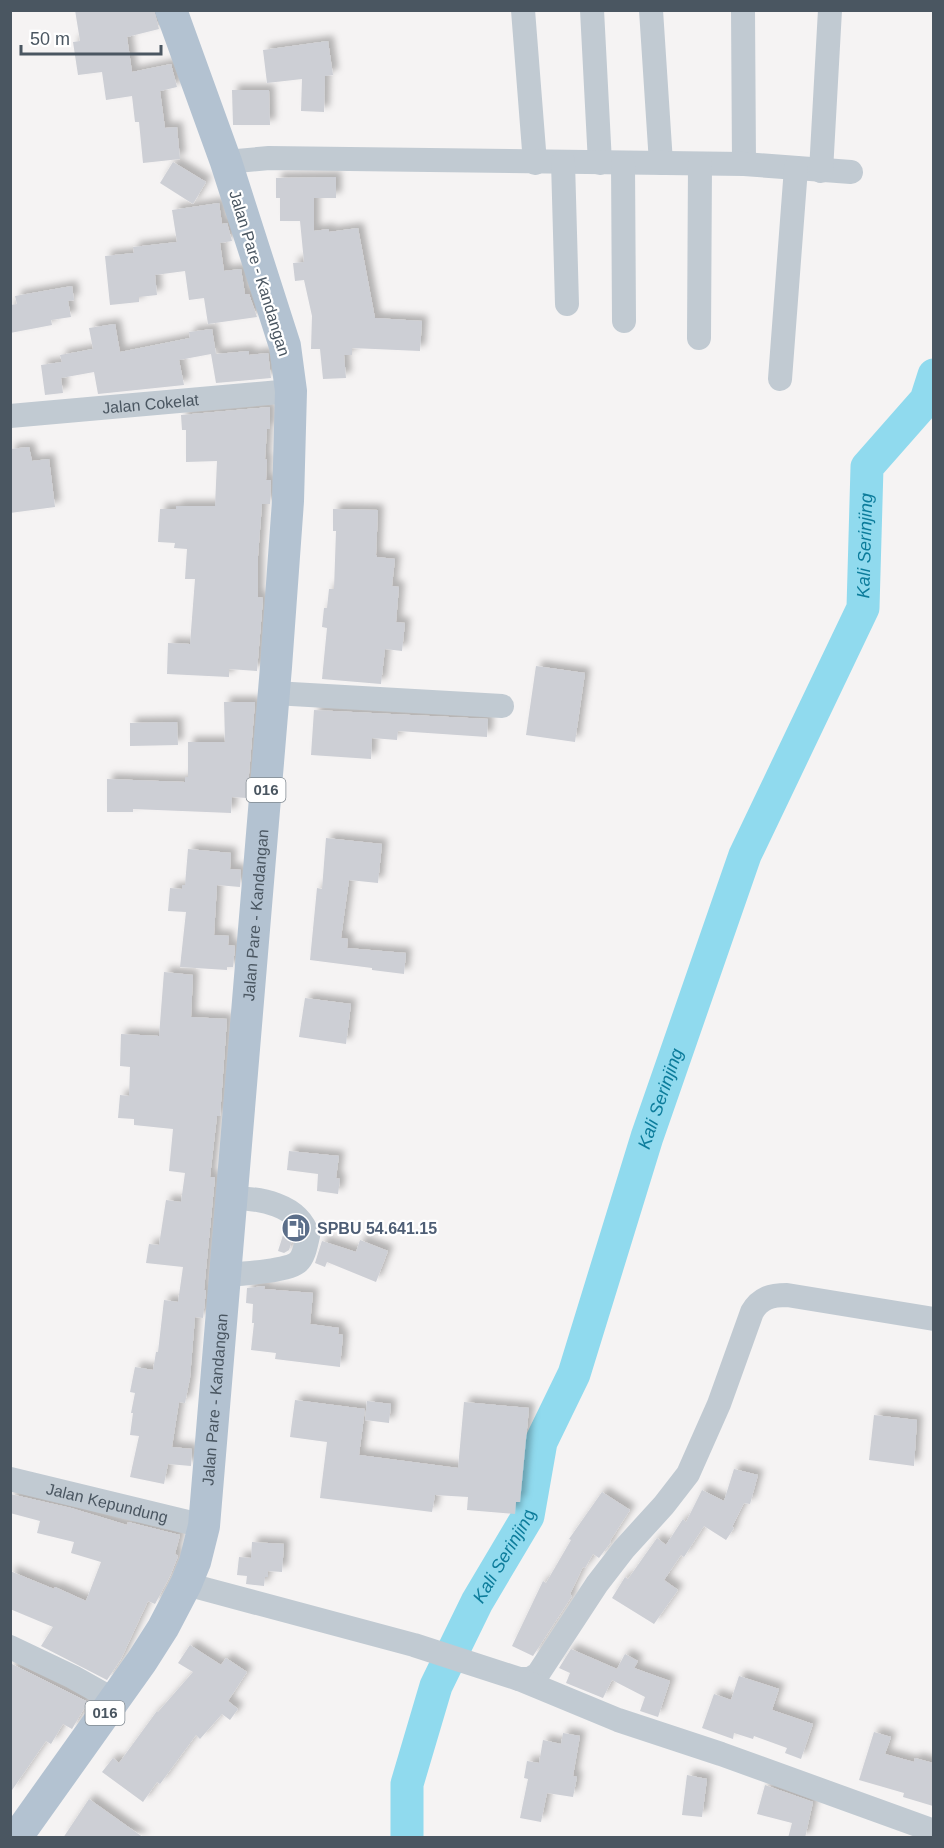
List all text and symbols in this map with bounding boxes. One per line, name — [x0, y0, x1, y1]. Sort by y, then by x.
scale bar — [21, 18, 160, 56]
text: 50 m — [30, 29, 70, 49]
street label: Jalan Pare - Kandangan — [226, 188, 293, 358]
street label: Jalan Cokelat — [101, 391, 200, 417]
water label: Kali Serinjing — [853, 493, 876, 598]
road number: 016 — [246, 778, 286, 802]
street label: Jalan Pare - Kandangan — [240, 828, 271, 1002]
water label: Kali Serinjing — [634, 1046, 687, 1151]
fuel station icon: SPBU 54.641.15 — [280, 1212, 312, 1244]
place label: SPBU 54.641.15 — [317, 1220, 437, 1237]
street label: Jalan Pare - Kandangan — [199, 1313, 231, 1486]
street label: Jalan Kepundung — [44, 1480, 170, 1526]
water label: Kali Serinjing — [469, 1508, 539, 1606]
road number: 016 — [86, 1701, 124, 1725]

